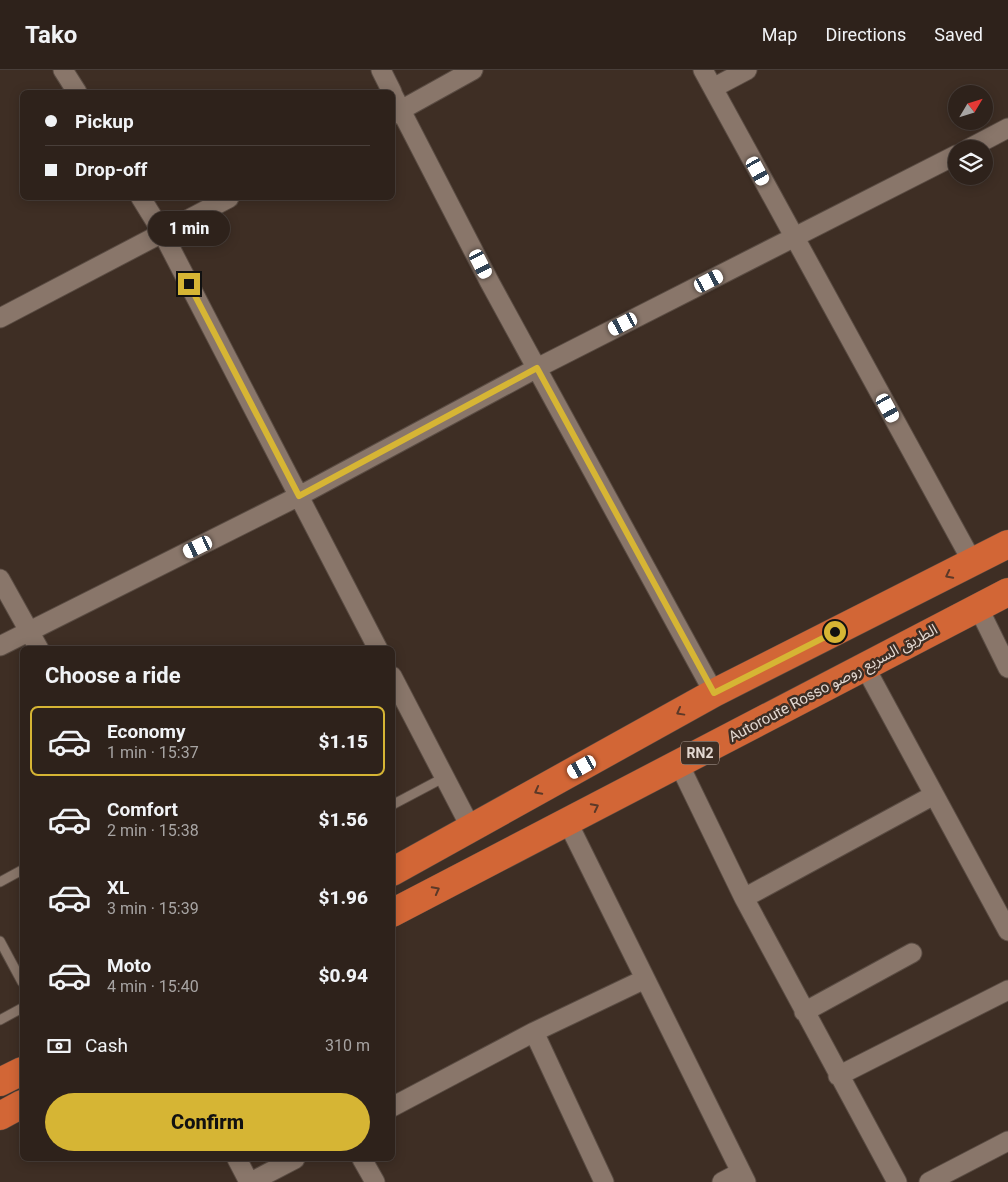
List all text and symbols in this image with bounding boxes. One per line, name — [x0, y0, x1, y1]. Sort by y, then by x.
text: Tako — [25, 21, 77, 49]
text: Map — [762, 24, 797, 45]
text: Directions — [825, 24, 906, 45]
text: Saved — [934, 24, 983, 45]
north arrow — [948, 85, 992, 130]
map controls — [948, 85, 993, 185]
text: Pickup — [75, 110, 134, 133]
button: layers — [948, 140, 993, 185]
car — [744, 154, 771, 188]
text: Drop-off — [75, 158, 147, 181]
callout: 1 min — [148, 212, 230, 246]
text: 1 min — [169, 219, 209, 238]
car — [467, 247, 494, 281]
car — [692, 268, 725, 294]
route end — [178, 273, 200, 295]
car — [606, 311, 639, 337]
car — [874, 391, 901, 425]
car — [181, 534, 214, 560]
one-way arrow — [945, 569, 954, 579]
street label: Autoroute Rosso الطريق السريع روصو — [726, 620, 942, 748]
route start — [824, 621, 846, 643]
text: Choose a ride — [45, 663, 181, 688]
one-way arrow — [676, 706, 685, 716]
icon: car — [47, 719, 92, 764]
text: Economy — [107, 720, 186, 743]
text: $1.15 — [319, 730, 368, 753]
road number: RN2 — [681, 741, 719, 764]
text: 1 min · 15:37 — [107, 743, 199, 762]
car — [565, 753, 598, 781]
one-way arrow — [534, 785, 543, 795]
icon: car — [47, 797, 92, 842]
text: Comfort — [107, 798, 178, 821]
one-way arrow — [590, 803, 599, 813]
text: $1.56 — [319, 808, 368, 831]
text: 2 min · 15:38 — [107, 821, 199, 840]
icon: car — [47, 875, 92, 920]
text: XL — [107, 876, 129, 899]
text: $1.96 — [319, 886, 368, 909]
one-way arrow — [430, 886, 439, 896]
text: 3 min · 15:39 — [107, 899, 199, 918]
icon: car — [47, 953, 92, 998]
text: Moto — [107, 954, 151, 977]
text: $0.94 — [319, 964, 368, 987]
text: 4 min · 15:40 — [107, 977, 199, 996]
icon: cash — [45, 1032, 73, 1060]
text: Cash — [85, 1034, 128, 1057]
text: 310 m — [325, 1036, 370, 1055]
button: Confirm — [45, 1093, 370, 1151]

